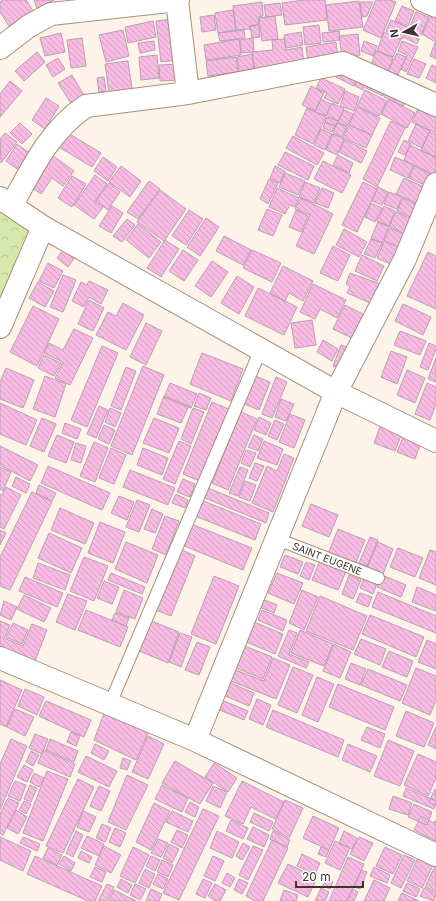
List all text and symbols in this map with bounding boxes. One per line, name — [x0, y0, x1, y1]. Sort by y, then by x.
north arrow — [384, 12, 424, 52]
text: N — [387, 28, 402, 39]
street label: SAINT EUGENE — [291, 540, 364, 577]
scale bar — [296, 863, 363, 889]
text: 20 m — [302, 869, 331, 884]

